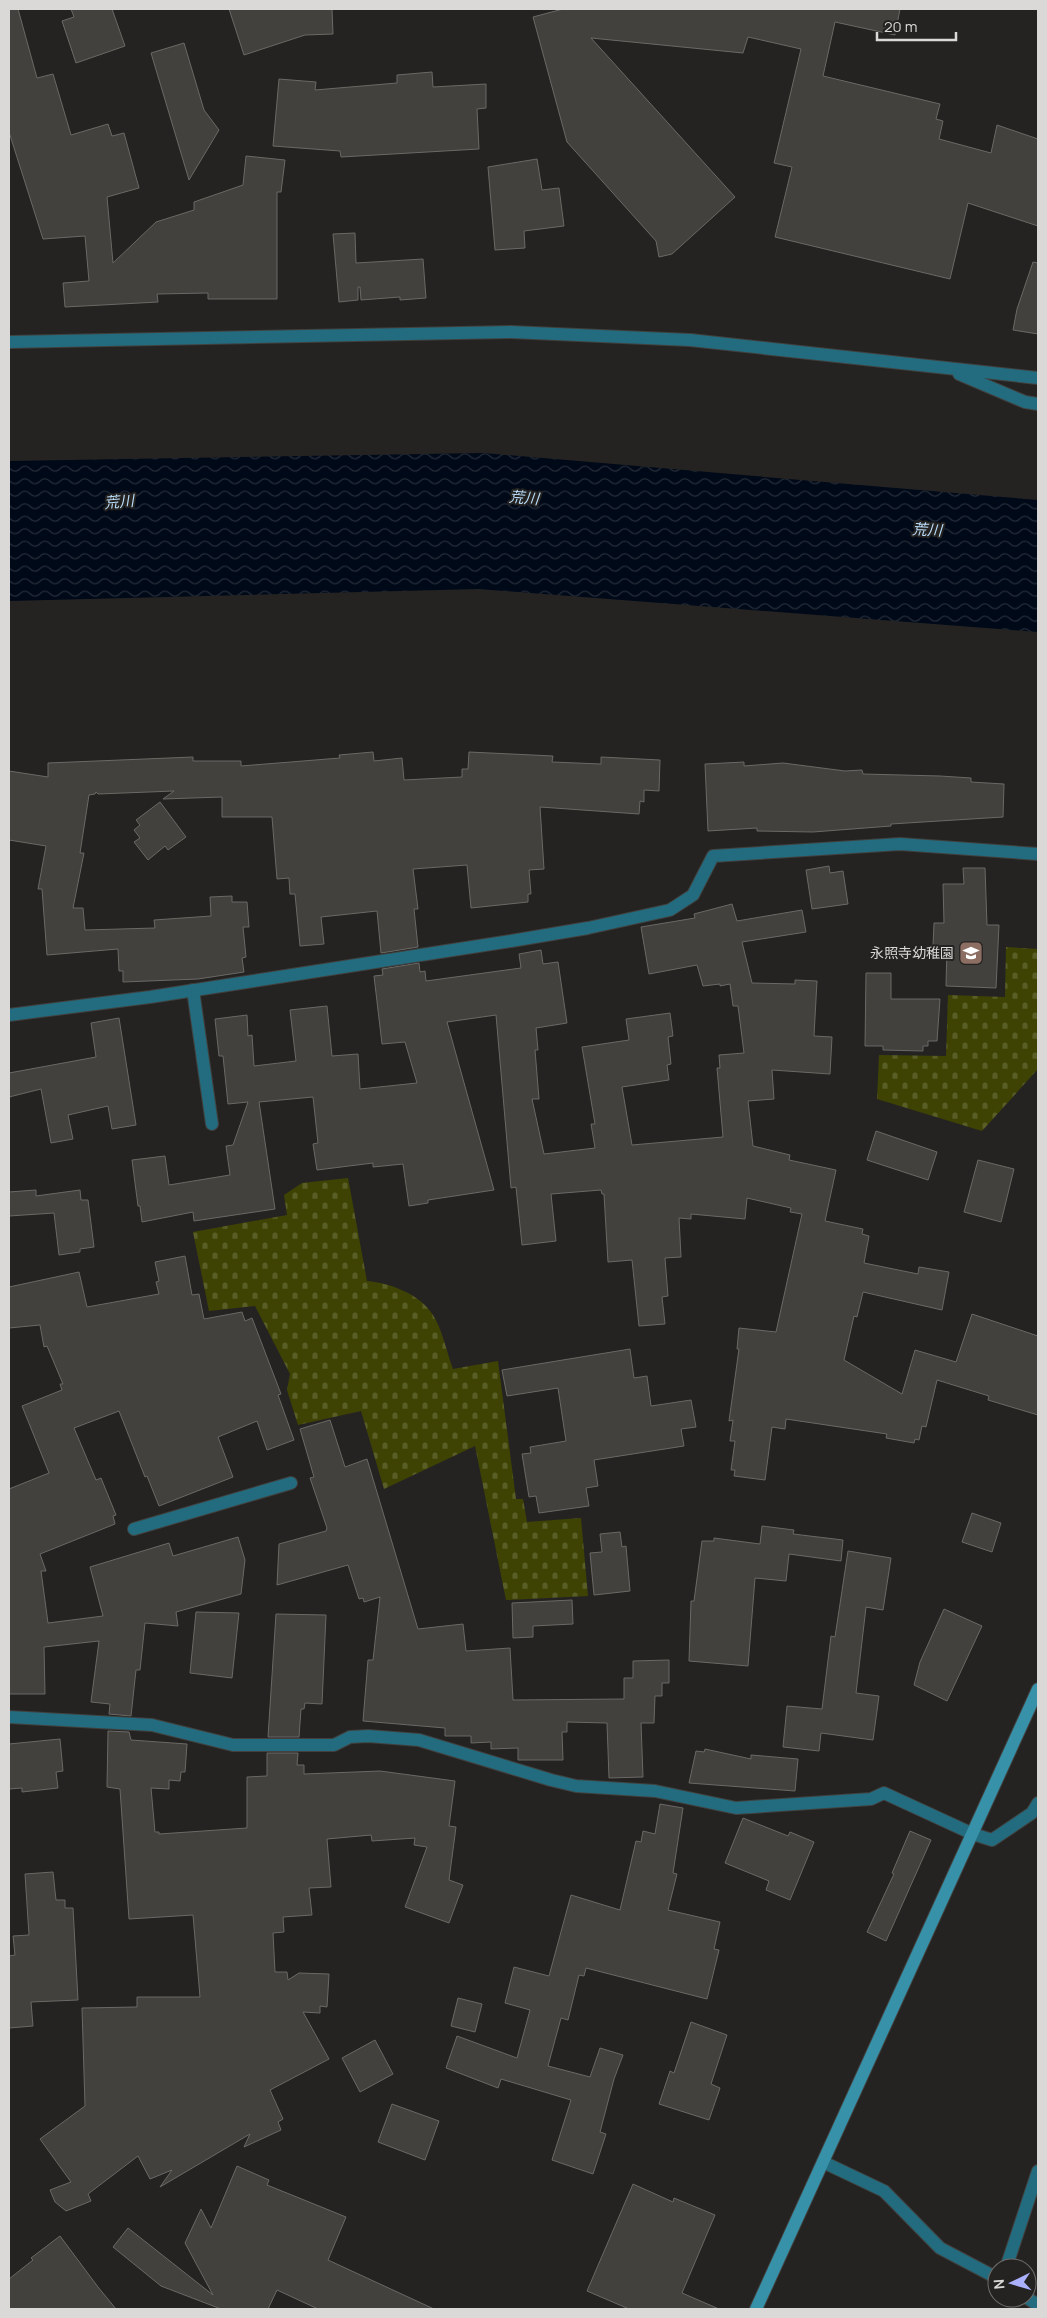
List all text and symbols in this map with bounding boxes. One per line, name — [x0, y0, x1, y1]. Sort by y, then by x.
scale bar — [877, 10, 956, 42]
text: 20 m — [884, 16, 917, 37]
water label: 荒川 — [508, 486, 542, 509]
water label: 荒川 — [103, 490, 137, 513]
water label: 荒川 — [911, 518, 945, 541]
school or university icon: 永照寺幼稚園 — [958, 940, 984, 966]
place label: 永照寺幼稚園 — [870, 943, 954, 962]
north arrow — [987, 2258, 1037, 2308]
text: N — [989, 2278, 1008, 2290]

